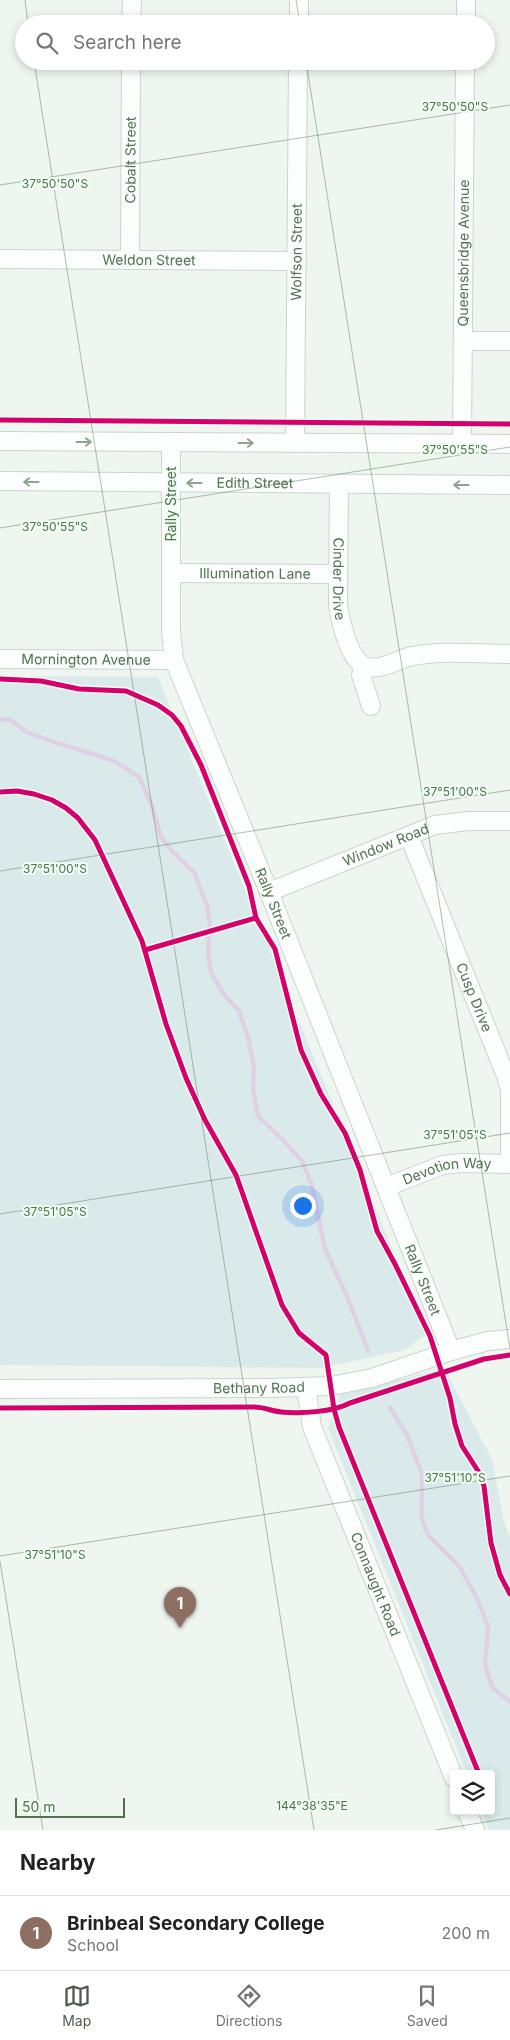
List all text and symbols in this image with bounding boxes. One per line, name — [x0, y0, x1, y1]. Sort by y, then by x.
search box — [15, 15, 495, 70]
icon: search — [33, 29, 61, 57]
text: Search here — [73, 31, 182, 54]
text: 37°50'50"S — [422, 99, 488, 114]
street label: Cobalt Street — [121, 116, 139, 204]
text: 37°50'50"S — [22, 176, 88, 191]
street label: Queensbridge Avenue — [454, 179, 472, 327]
street label: Wolfson Street — [287, 203, 305, 301]
street label: Weldon Street — [102, 251, 196, 268]
one-way arrow — [75, 437, 91, 447]
one-way arrow — [238, 438, 254, 448]
text: 37°50'55"S — [422, 442, 488, 457]
street label: Rally Street — [162, 466, 179, 541]
street label: Edith Street — [217, 474, 294, 491]
one-way arrow — [24, 477, 40, 487]
one-way arrow — [186, 478, 202, 488]
one-way arrow — [454, 480, 470, 490]
text: 37°50'55"S — [22, 519, 88, 534]
street label: Cinder Drive — [330, 538, 350, 622]
street label: Illumination Lane — [199, 564, 311, 582]
street label: Mornington Avenue — [21, 650, 151, 668]
text: 37°51'00"S — [423, 784, 487, 799]
street label: Window Road — [340, 819, 431, 869]
text: 37°51'00"S — [23, 861, 87, 876]
street label: Rally Street — [252, 865, 296, 942]
street label: Cusp Drive — [453, 960, 496, 1034]
text: 37°51'05"S — [423, 1127, 487, 1142]
street label: Devotion Way — [400, 1154, 492, 1188]
your location — [290, 1193, 316, 1219]
text: 37°51'05"S — [23, 1204, 87, 1219]
street label: Rally Street — [401, 1242, 445, 1318]
street label: Bethany Road — [213, 1378, 305, 1396]
text: 37°51'10"S — [424, 1470, 486, 1485]
street label: Connaught Road — [347, 1530, 405, 1638]
text: 37°51'10"S — [24, 1547, 86, 1562]
pin: 1 — [164, 1587, 196, 1628]
map controls — [450, 1770, 495, 1815]
button: layers — [450, 1770, 495, 1815]
scale bar — [15, 1795, 125, 1818]
text: 50 m — [22, 1798, 56, 1815]
text: 144°38'35"E — [276, 1798, 348, 1813]
text: Nearby — [20, 1850, 95, 1875]
text: Brinbeal Secondary College — [67, 1912, 325, 1935]
text: 1 — [33, 1923, 39, 1943]
text: 200 m — [442, 1923, 490, 1943]
text: School — [67, 1935, 119, 1955]
tab: Map — [62, 1982, 91, 2029]
tab: Directions — [216, 1982, 282, 2029]
tab: Saved — [407, 1982, 448, 2029]

